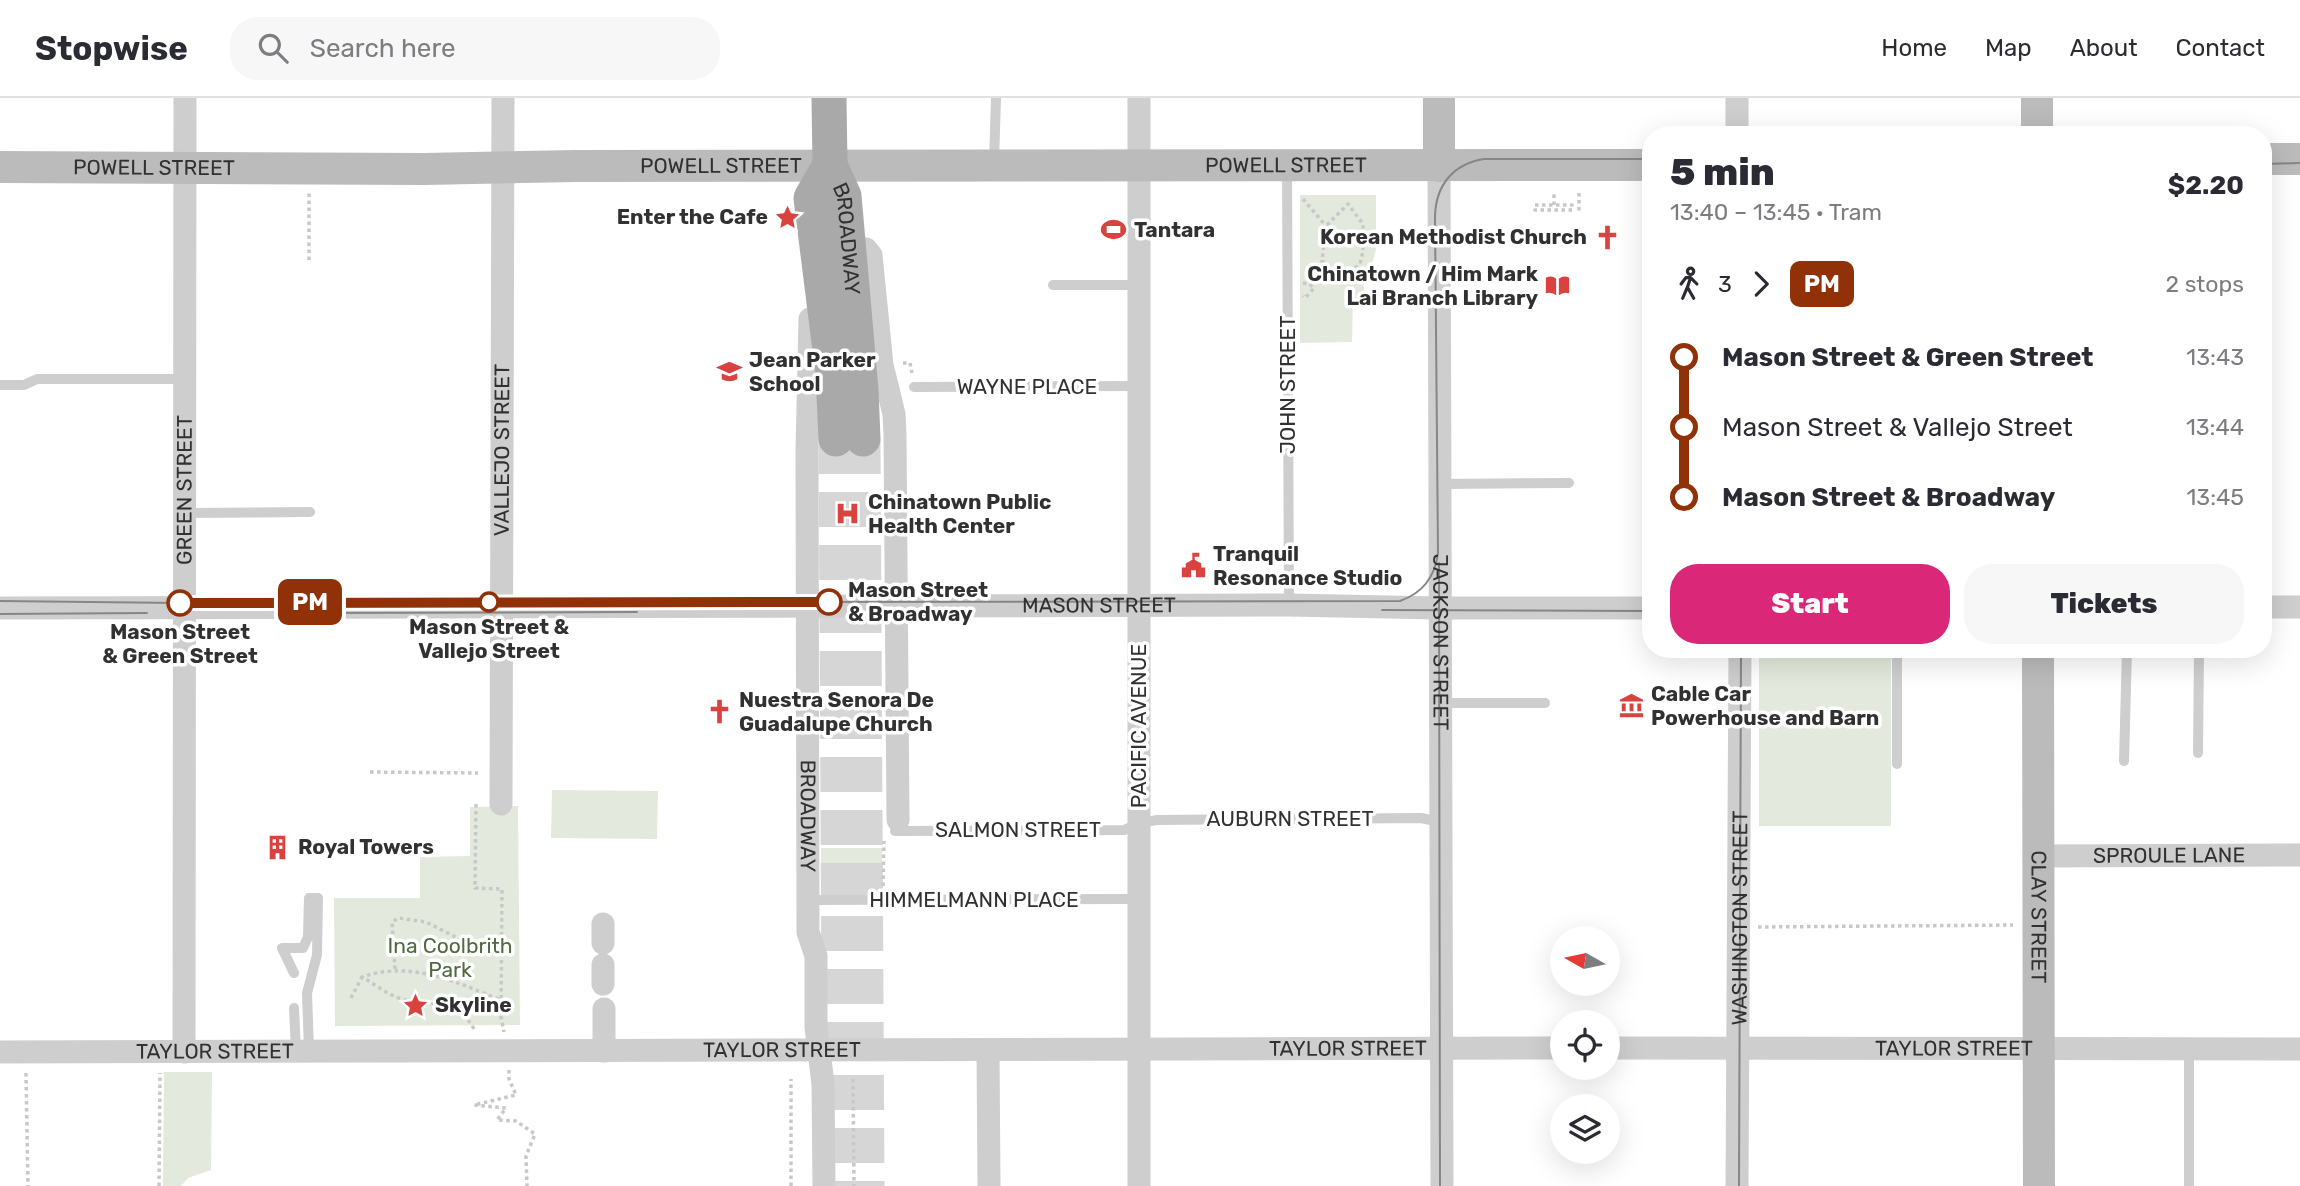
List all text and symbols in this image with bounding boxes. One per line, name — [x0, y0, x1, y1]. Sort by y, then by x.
search box — [230, 17, 720, 80]
text: Stopwise — [35, 29, 188, 68]
icon: search — [254, 29, 292, 67]
text: Search here — [310, 33, 456, 64]
text: Home — [1881, 34, 1947, 62]
text: Map — [1985, 34, 2032, 62]
text: About — [2070, 34, 2138, 62]
text: Contact — [2176, 34, 2265, 62]
text: 5 min — [1670, 149, 1775, 195]
street label: POWELL STREET — [1205, 152, 1367, 177]
street label: POWELL STREET — [640, 153, 802, 178]
street label: POWELL STREET — [73, 154, 235, 180]
text: $2.20 — [2168, 170, 2244, 201]
street label: BROADWAY — [828, 179, 866, 296]
text: 13:40 – 13:45 · Tram — [1670, 198, 1882, 226]
place icon: Enter the Cafe — [774, 203, 802, 231]
place label: Enter the Cafe — [617, 204, 768, 229]
sports icon: Tantara — [1100, 216, 1128, 244]
place label: Tantara — [1134, 217, 1215, 242]
church icon: Korean Methodist Church — [1593, 223, 1621, 251]
place label: Korean Methodist Church — [1320, 224, 1587, 249]
place label: Chinatown / Him Mark Lai Branch Library — [1307, 261, 1539, 310]
icon: walk — [1670, 265, 1708, 303]
icon: forward — [1742, 265, 1780, 303]
text: 3 — [1718, 270, 1732, 298]
text: PM — [1804, 270, 1840, 298]
text: 2 stops — [2166, 270, 2244, 298]
library icon: Chinatown / Him Mark Lai Branch Library — [1544, 272, 1572, 300]
street label: JOHN STREET — [1275, 316, 1300, 454]
text: Mason Street & Green Street — [1722, 342, 2093, 373]
text: 13:43 — [2186, 343, 2244, 371]
place label: Jean Parker School — [749, 347, 876, 396]
school or university icon: Jean Parker School — [715, 358, 743, 386]
street label: VALLEJO STREET — [489, 364, 514, 536]
street label: WAYNE PLACE — [957, 374, 1097, 399]
text: Mason Street & Vallejo Street — [1722, 412, 2073, 443]
text: 13:44 — [2186, 413, 2244, 441]
street label: GREEN STREET — [172, 415, 197, 565]
text: Mason Street & Broadway — [1722, 482, 2055, 513]
text: 13:45 — [2187, 483, 2244, 511]
place label: Chinatown Public Health Center — [868, 489, 1051, 538]
hospital icon: Chinatown Public Health Center — [834, 500, 862, 528]
place label: Tranquil Resonance Studio — [1213, 541, 1402, 590]
public building icon: Tranquil Resonance Studio — [1179, 552, 1207, 580]
street label: JACKSON STREET — [1428, 554, 1454, 730]
button: Start — [1670, 564, 1950, 644]
button: Tickets — [1964, 564, 2244, 644]
place label: Mason Street & Broadway — [848, 577, 988, 626]
line badge: PM — [278, 579, 342, 625]
text: PM — [292, 588, 328, 616]
marker: Mason Street & Broadway — [816, 589, 842, 615]
marker: Mason Street & Green Street — [167, 590, 193, 616]
marker: Mason Street & Vallejo Street — [479, 592, 499, 612]
street label: MASON STREET — [1022, 592, 1176, 618]
place label: Mason Street & Vallejo Street — [409, 614, 569, 663]
place label: Mason Street & Green Street — [102, 619, 258, 668]
street label: PACIFIC AVENUE — [1126, 644, 1151, 808]
place label: Cable Car Powerhouse and Barn — [1651, 681, 1879, 730]
place label: Nuestra Senora De Guadalupe Church — [739, 687, 934, 736]
museum icon: Cable Car Powerhouse and Barn — [1617, 692, 1645, 720]
church icon: Nuestra Senora De Guadalupe Church — [705, 698, 733, 726]
street label: BROADWAY — [796, 760, 821, 872]
street label: AUBURN STREET — [1206, 806, 1374, 831]
street label: WASHINGTON STREET — [1727, 810, 1752, 1026]
street label: SALMON STREET — [935, 817, 1101, 842]
building icon: Royal Towers — [264, 833, 292, 861]
place label: Royal Towers — [298, 834, 434, 859]
street label: SPROULE LANE — [2093, 842, 2245, 868]
street label: CLAY STREET — [2026, 850, 2052, 984]
street label: HIMMELMANN PLACE — [869, 887, 1079, 912]
north arrow — [1550, 926, 1620, 996]
map controls — [1550, 926, 1620, 1164]
park label: Ina Coolbrith Park — [388, 933, 512, 982]
place icon: Skyline — [401, 991, 429, 1019]
place label: Skyline — [435, 992, 512, 1017]
button: locate — [1550, 1010, 1620, 1080]
street label: TAYLOR STREET — [1269, 1035, 1427, 1061]
street label: TAYLOR STREET — [1875, 1035, 2033, 1061]
street label: TAYLOR STREET — [703, 1037, 861, 1062]
street label: TAYLOR STREET — [136, 1038, 294, 1064]
button: layers — [1550, 1094, 1620, 1164]

